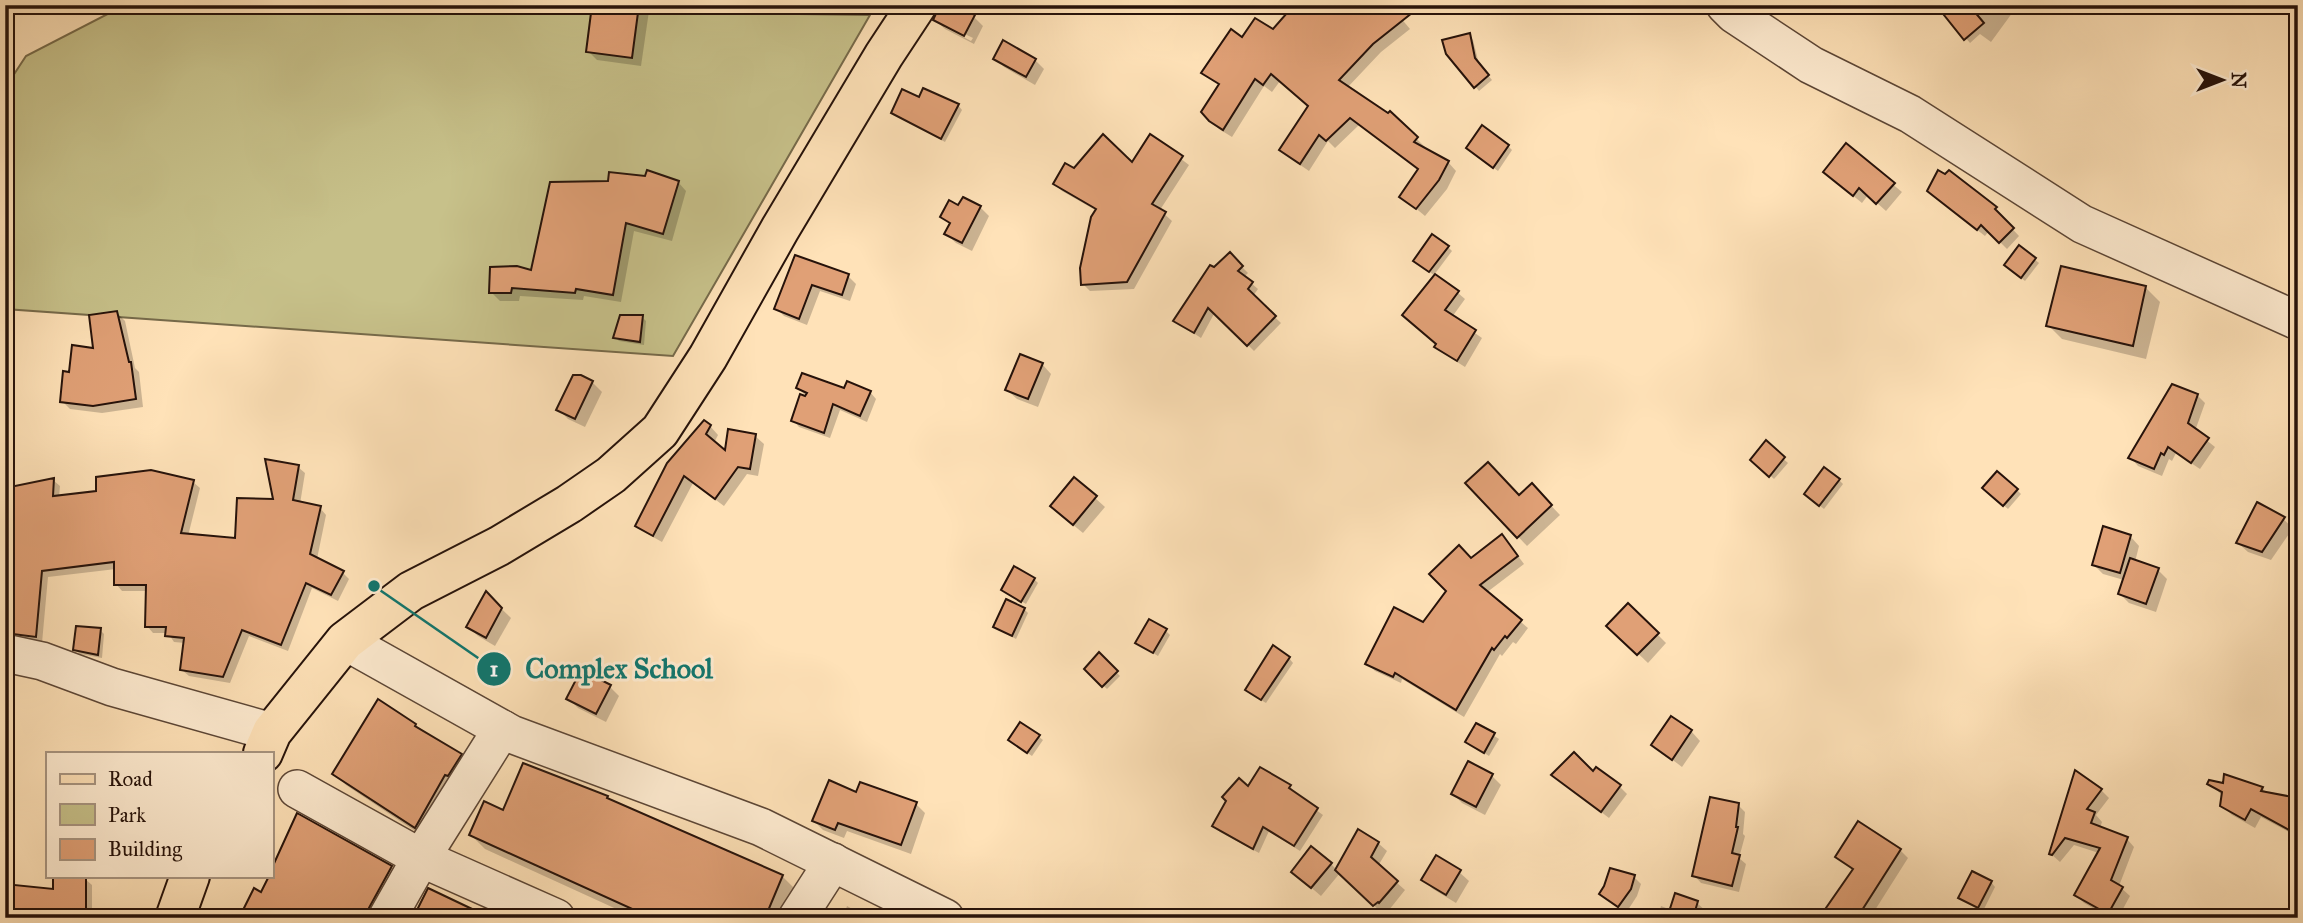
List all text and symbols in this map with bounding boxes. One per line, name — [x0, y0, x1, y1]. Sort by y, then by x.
north arrow — [2188, 46, 2258, 116]
text: N — [2227, 72, 2250, 88]
callout: Complex School — [476, 644, 727, 693]
text: Complex School — [525, 651, 713, 686]
text: 1 — [490, 656, 498, 682]
legend — [46, 752, 273, 878]
text: Road — [108, 766, 153, 792]
text: Park — [108, 802, 146, 828]
text: Building — [108, 836, 182, 862]

